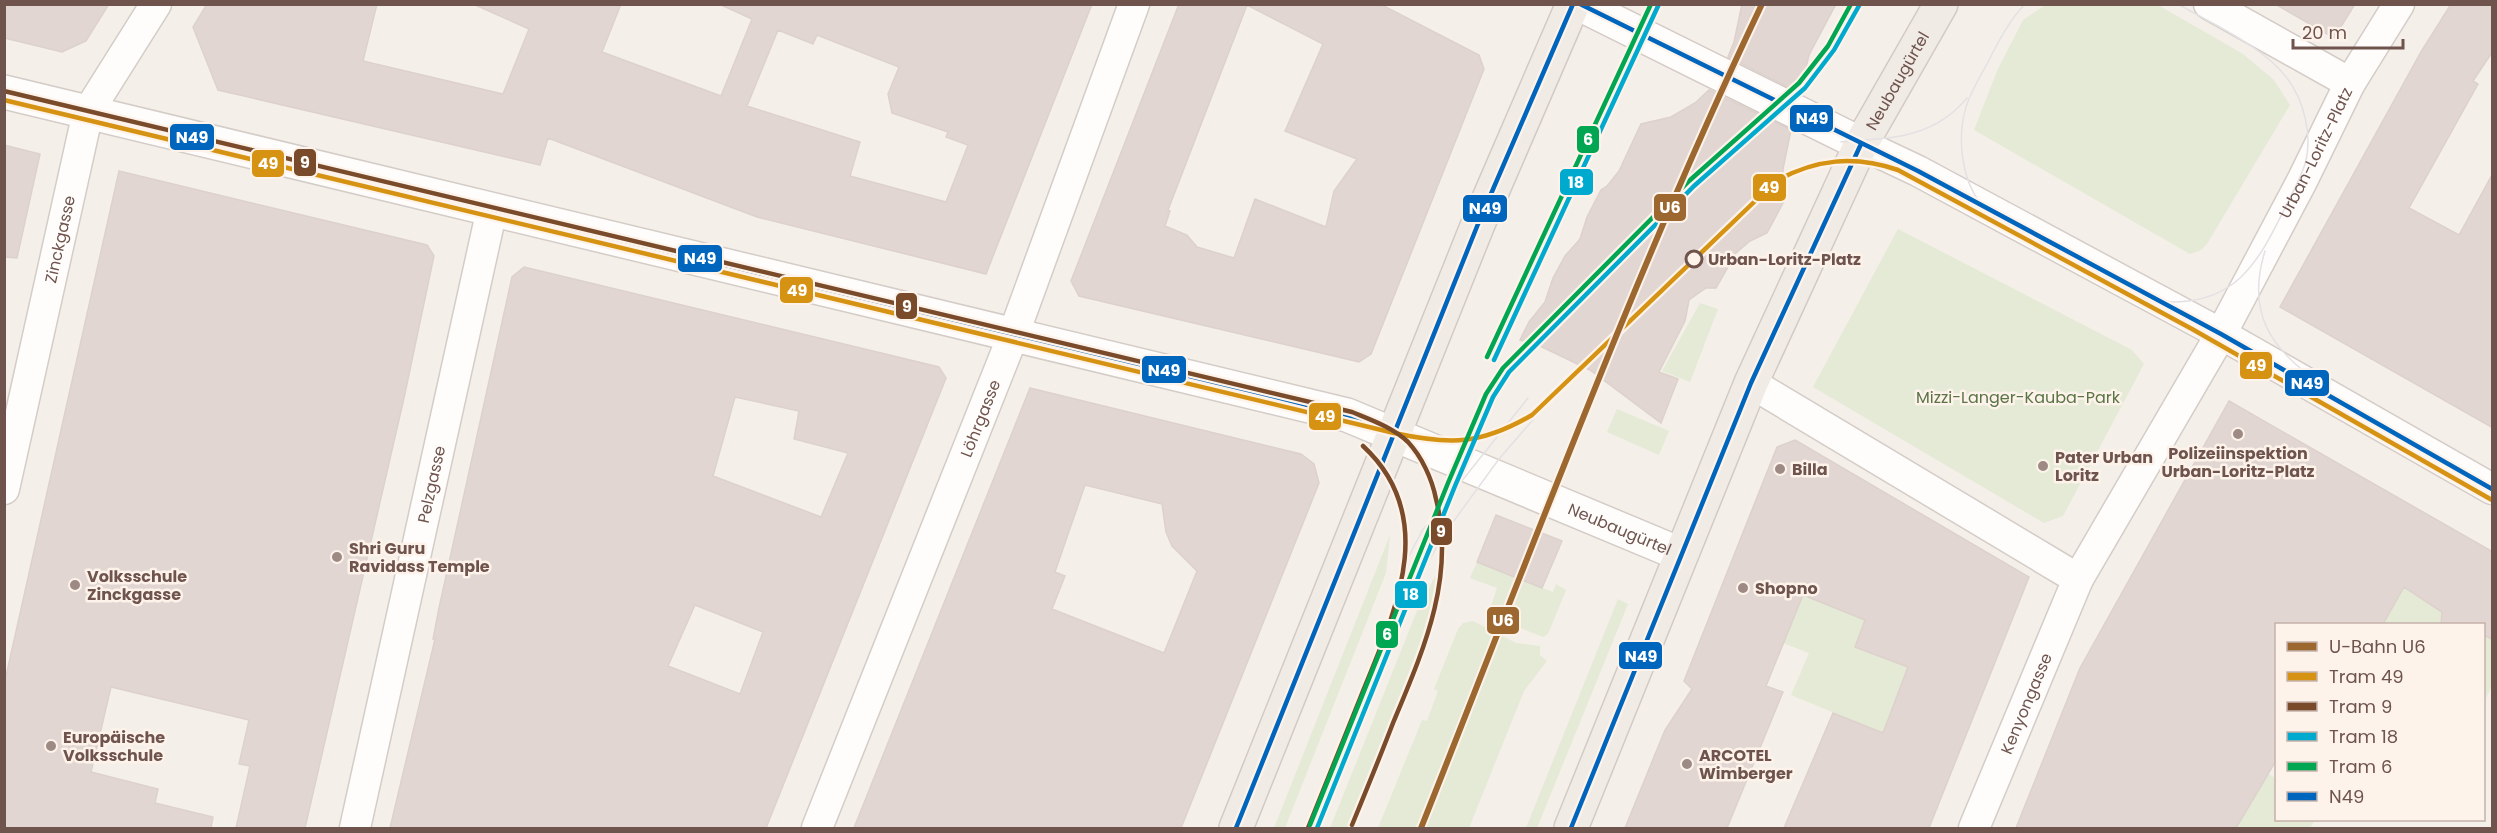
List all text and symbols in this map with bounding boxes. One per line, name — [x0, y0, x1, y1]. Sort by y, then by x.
scale bar — [2293, 12, 2402, 50]
text: 20 m — [2302, 20, 2347, 45]
street label: Neubaugürtel — [1860, 27, 1934, 134]
street label: Urban-Loritz-Platz — [2273, 83, 2358, 222]
line badge: N49 — [1789, 104, 1834, 133]
text: N49 — [1796, 107, 1829, 130]
line badge: N49 — [169, 123, 215, 151]
line badge: 6 — [1576, 125, 1600, 154]
text: N49 — [176, 126, 209, 149]
text: 6 — [1583, 128, 1593, 151]
line badge: 9 — [293, 148, 317, 177]
line badge: 49 — [251, 149, 285, 178]
text: 9 — [300, 151, 310, 174]
text: 49 — [258, 152, 278, 175]
line badge: 18 — [1559, 168, 1594, 196]
text: 18 — [1568, 171, 1584, 194]
line badge: 49 — [1752, 173, 1787, 202]
text: 49 — [1759, 176, 1779, 199]
street label: Zinckgasse — [39, 193, 81, 285]
line badge: U6 — [1653, 193, 1687, 222]
line badge: N49 — [1462, 194, 1508, 223]
text: U6 — [1659, 196, 1681, 219]
text: N49 — [1469, 197, 1502, 220]
line badge: N49 — [677, 244, 723, 273]
text: N49 — [684, 247, 717, 270]
place label: Urban-Loritz-Platz — [1708, 248, 1861, 271]
marker: Urban-Loritz-Platz — [1685, 250, 1703, 268]
line badge: 49 — [779, 276, 814, 304]
text: 49 — [787, 279, 807, 302]
line badge: 9 — [895, 292, 918, 320]
text: 9 — [902, 295, 912, 318]
line badge: 49 — [2239, 351, 2273, 380]
text: 49 — [2246, 354, 2266, 377]
line badge: N49 — [1141, 355, 1187, 384]
text: N49 — [1148, 359, 1181, 382]
line badge: N49 — [2284, 369, 2330, 397]
text: N49 — [2291, 372, 2324, 395]
street label: Löhrgasse — [954, 376, 1006, 460]
park label: Mizzi-Langer-Kauba-Park — [1916, 386, 2121, 409]
line badge: 49 — [1308, 402, 1342, 431]
text: 49 — [1315, 405, 1335, 428]
marker: Polizeiinspektion Urban-Loritz-Platz — [2231, 427, 2245, 441]
place label: Polizeiinspektion Urban-Loritz-Platz — [2161, 442, 2315, 483]
street label: Pelzgasse — [411, 443, 451, 525]
place label: Pater Urban Loritz — [2055, 446, 2153, 487]
place label: Billa — [1792, 458, 1828, 481]
marker: Pater Urban Loritz — [2036, 459, 2050, 473]
marker: Billa — [1773, 462, 1787, 476]
street label: Neubaugürtel — [1565, 497, 1675, 561]
line badge: 9 — [1430, 517, 1453, 546]
text: 9 — [1436, 520, 1446, 543]
place label: Shri Guru Ravidass Temple — [349, 537, 490, 578]
marker: Shri Guru Ravidass Temple — [330, 550, 344, 564]
place label: Volksschule Zinckgasse — [87, 565, 187, 606]
place label: Shopno — [1755, 577, 1818, 600]
marker: Volksschule Zinckgasse — [68, 578, 82, 592]
line badge: 18 — [1394, 580, 1428, 609]
marker: Shopno — [1736, 581, 1750, 595]
text: 18 — [1403, 583, 1419, 606]
line badge: U6 — [1486, 606, 1520, 635]
text: U6 — [1492, 609, 1514, 632]
line badge: 6 — [1375, 620, 1399, 649]
text: 6 — [1382, 623, 1392, 646]
legend — [2275, 623, 2485, 821]
text: U-Bahn U6 — [2329, 634, 2426, 659]
line badge: N49 — [1618, 641, 1663, 670]
text: N49 — [1625, 645, 1658, 668]
street label: Kenyongasse — [1995, 649, 2057, 757]
text: Tram 49 — [2329, 664, 2404, 689]
text: Tram 9 — [2329, 694, 2392, 719]
text: Tram 18 — [2329, 724, 2398, 749]
place label: Europäische Volksschule — [63, 726, 165, 767]
marker: Europäische Volksschule — [44, 739, 58, 753]
place label: ARCOTEL Wimberger — [1699, 744, 1793, 785]
text: Tram 6 — [2329, 754, 2392, 779]
marker: ARCOTEL Wimberger — [1680, 757, 1694, 771]
text: N49 — [2329, 784, 2364, 809]

